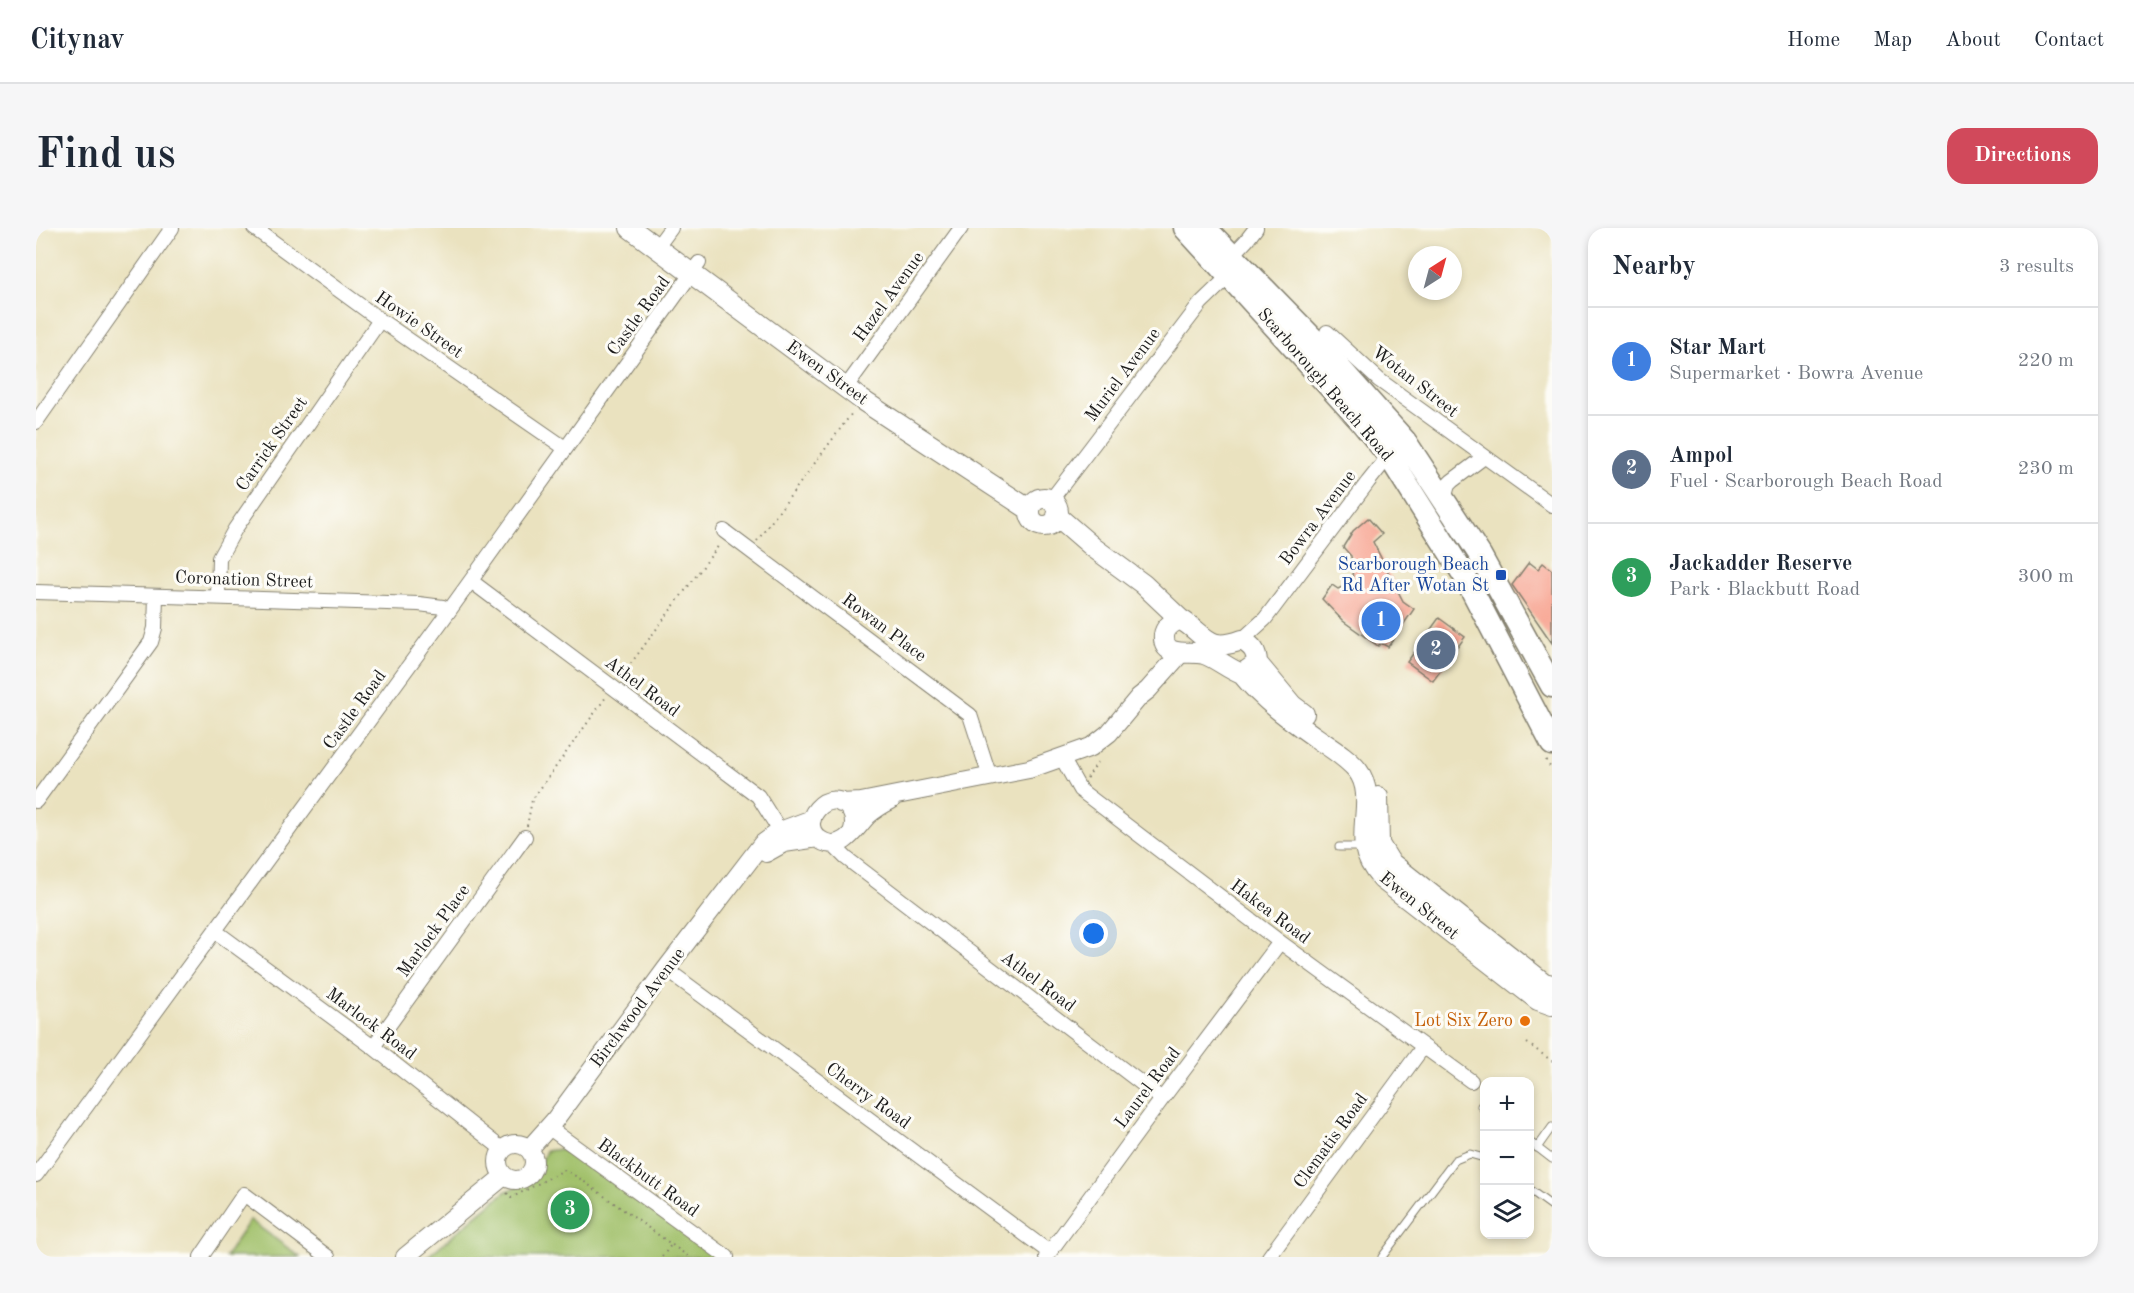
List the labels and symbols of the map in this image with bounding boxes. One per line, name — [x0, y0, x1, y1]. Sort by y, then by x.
north arrow — [1408, 246, 1462, 300]
street label: Hazel Avenue — [850, 249, 928, 345]
street label: Castle Road — [604, 273, 674, 359]
street label: Howie Street — [372, 288, 466, 362]
street label: Scarborough Beach Road — [1254, 305, 1396, 465]
street label: Muriel Avenue — [1082, 325, 1164, 425]
street label: Ewen Street — [783, 337, 871, 409]
street label: Wotan Street — [1368, 343, 1462, 421]
street label: Carrick Street — [233, 394, 311, 494]
street label: Bowra Avenue — [1277, 467, 1359, 569]
place label: Scarborough Beach Rd After Wotan St — [1338, 556, 1489, 595]
marker: Scarborough Beach Rd After Wotan St — [1494, 568, 1508, 582]
street label: Coronation Street — [174, 569, 314, 591]
street label: Rowan Place — [838, 591, 930, 665]
pin: 1 — [1362, 598, 1400, 644]
pin: 2 — [1416, 628, 1456, 672]
street label: Athel Road — [601, 653, 683, 721]
street label: Castle Road — [320, 667, 390, 753]
street label: Ewen Street — [1376, 869, 1462, 943]
street label: Hakea Road — [1227, 876, 1313, 948]
street label: Marlock Place — [395, 881, 473, 981]
your location — [1079, 919, 1108, 948]
street label: Birchwood Avenue — [587, 945, 689, 1071]
street label: Athel Road — [997, 948, 1079, 1016]
street label: Marlock Road — [323, 984, 419, 1064]
place label: Lot Six Zero — [1414, 1012, 1513, 1030]
marker: Lot Six Zero — [1518, 1014, 1532, 1028]
street label: Laurel Road — [1112, 1044, 1184, 1132]
street label: Cherry Road — [822, 1059, 914, 1133]
street label: Clematis Road — [1291, 1090, 1371, 1192]
street label: Blackbutt Road — [594, 1135, 702, 1221]
pin: 3 — [550, 1188, 590, 1232]

